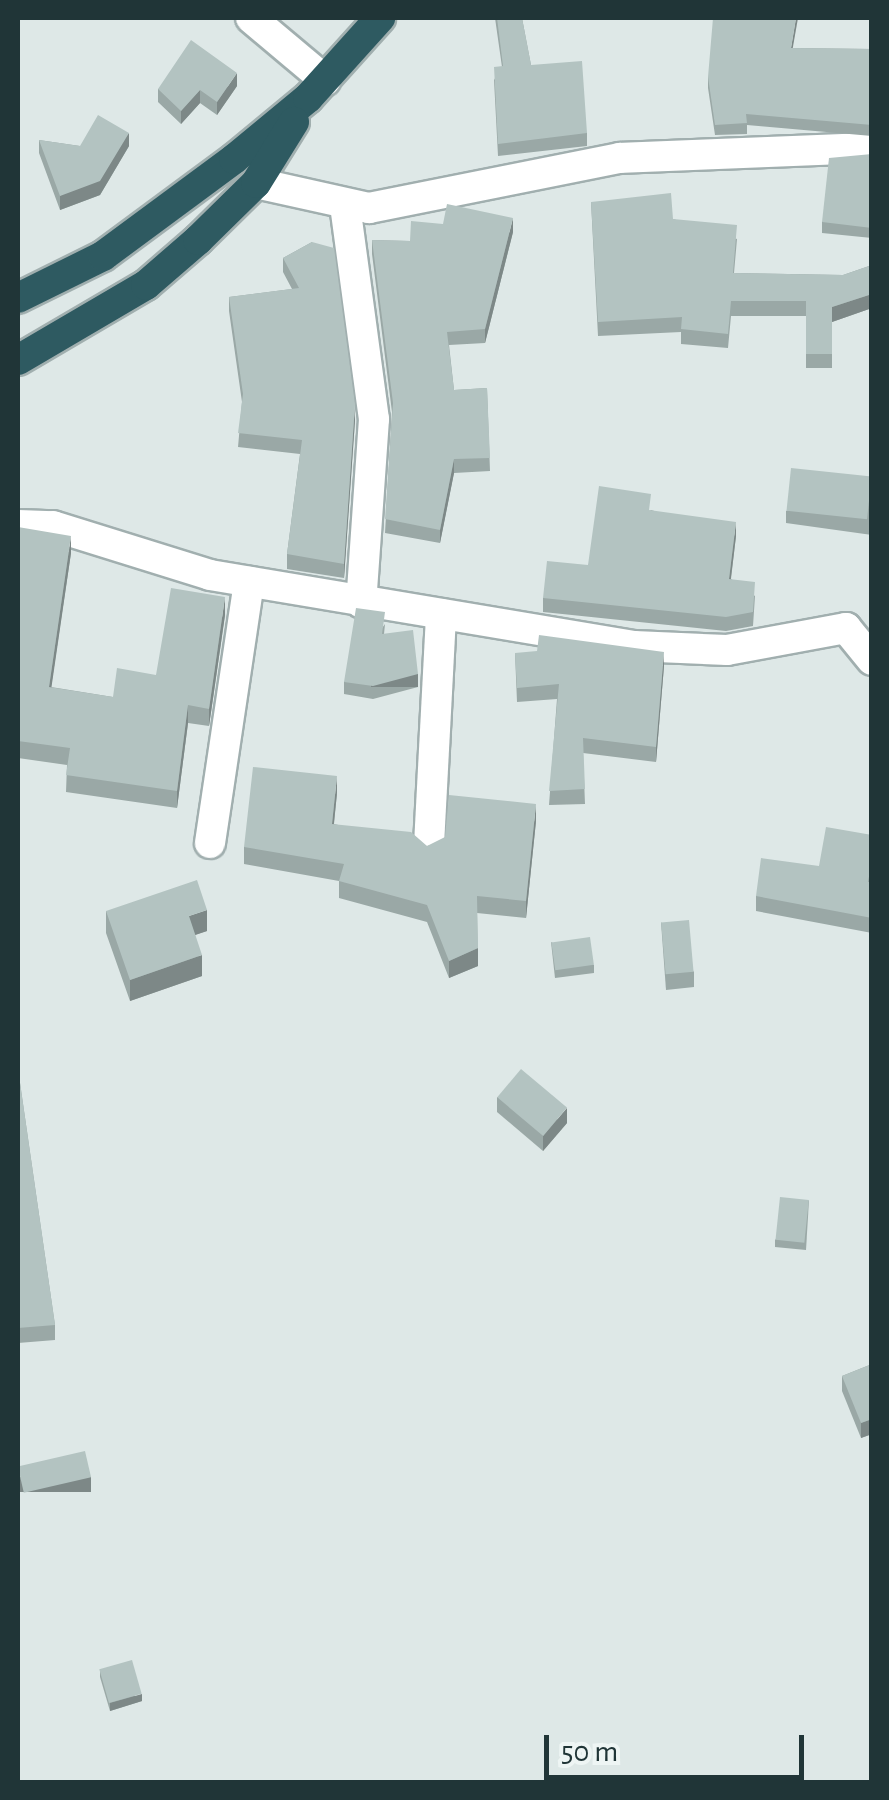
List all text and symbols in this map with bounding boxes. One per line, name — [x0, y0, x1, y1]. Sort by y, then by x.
scale bar — [549, 1715, 809, 1777]
text: 50 m — [561, 1737, 618, 1767]

